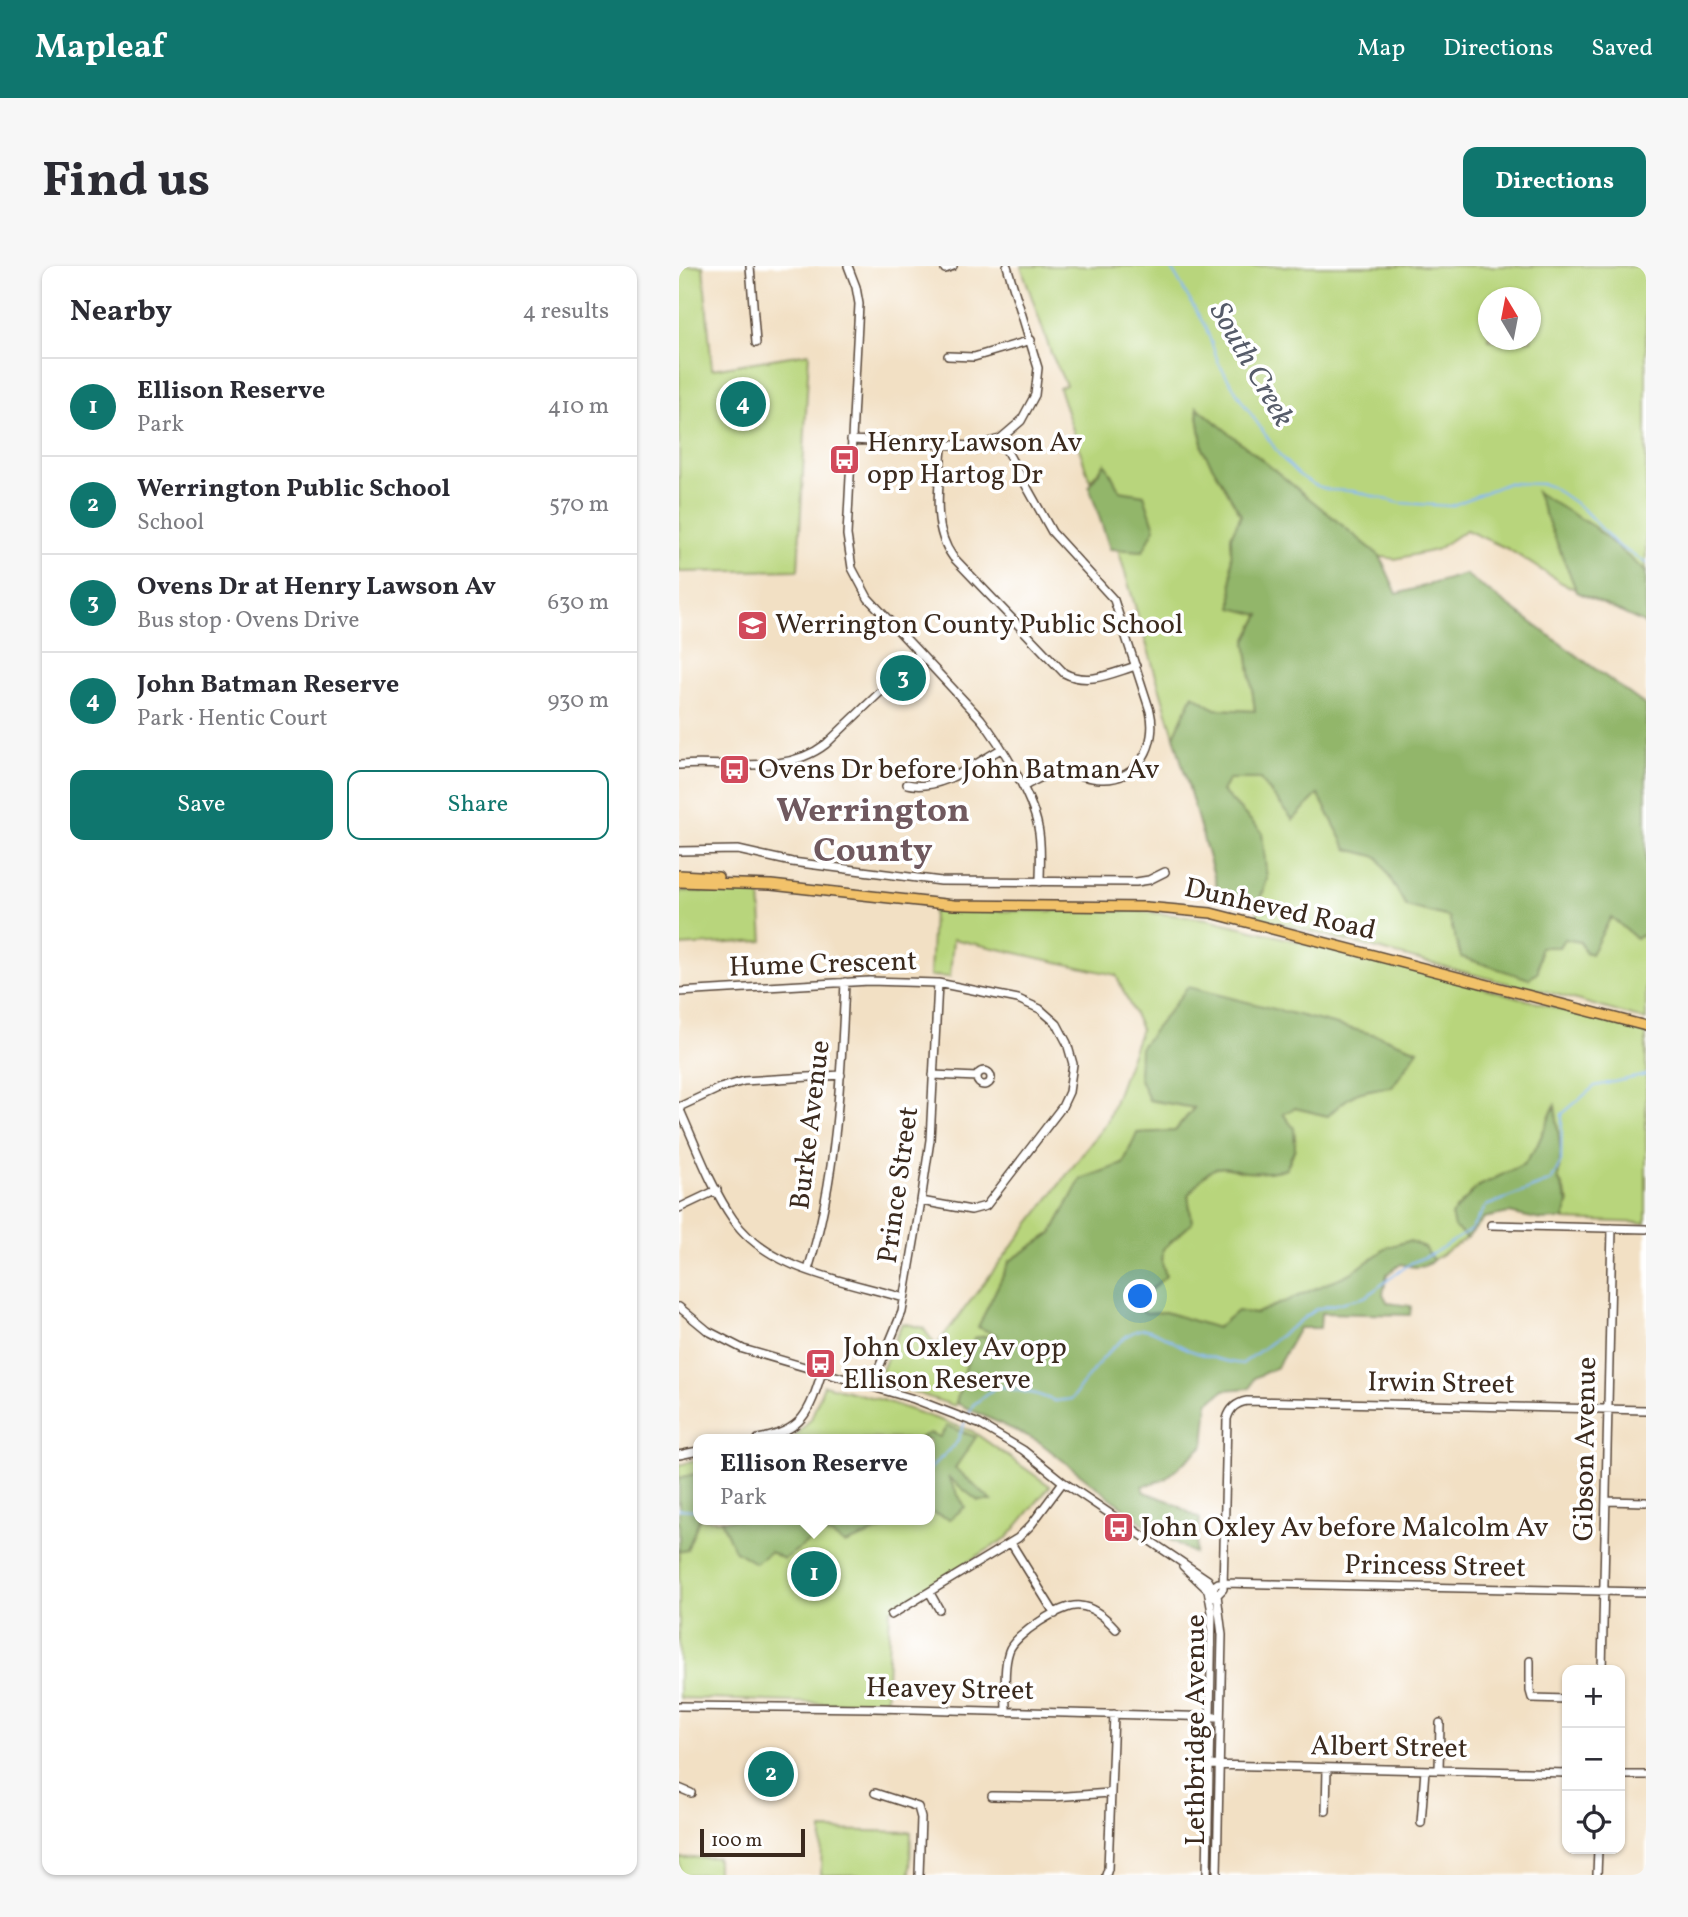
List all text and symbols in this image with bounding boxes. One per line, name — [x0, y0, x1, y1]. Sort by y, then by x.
text: Mapleaf — [35, 26, 165, 72]
text: Map — [1357, 32, 1405, 66]
text: Directions — [1443, 32, 1553, 66]
text: Saved — [1591, 32, 1653, 66]
button: Directions — [1463, 147, 1646, 217]
text: Find us — [42, 148, 210, 217]
north arrow — [1478, 287, 1541, 350]
text: Nearby — [70, 291, 172, 333]
water label: South Creek — [1198, 295, 1304, 435]
text: 4 results — [523, 296, 609, 328]
text: Ellison Reserve — [137, 373, 325, 409]
pin: 4 — [720, 378, 766, 430]
text: 1 — [88, 391, 98, 423]
text: 410 m — [548, 391, 609, 423]
text: Park — [137, 409, 184, 441]
place label: Henry Lawson Av opp Hartog Dr — [867, 424, 1082, 495]
bus stop icon: Henry Lawson Av opp Hartog Dr — [827, 442, 861, 476]
text: Werrington Public School — [137, 471, 450, 507]
text: 2 — [87, 489, 99, 521]
text: 570 m — [549, 489, 609, 521]
text: School — [137, 507, 204, 539]
text: Ovens Dr at Henry Lawson Av — [137, 569, 496, 605]
text: 3 — [87, 587, 99, 619]
text: 630 m — [548, 587, 609, 619]
text: Bus stop · Ovens Drive — [137, 605, 360, 637]
place label: Werrington County Public School — [775, 606, 1183, 645]
school or university icon: Werrington County Public School — [735, 608, 769, 642]
pin: 3 — [880, 652, 926, 704]
text: John Batman Reserve — [137, 667, 399, 703]
text: 4 — [86, 685, 100, 717]
text: 930 m — [547, 685, 609, 717]
text: Park · Hentic Court — [137, 703, 327, 735]
place label: Ovens Dr before John Batman Av — [758, 751, 1160, 790]
bus stop icon: Ovens Dr before John Batman Av — [718, 753, 752, 787]
button: Save — [70, 770, 333, 840]
button: Share — [347, 770, 609, 840]
district label: Werrington County — [776, 788, 970, 876]
street label: Dunheved Road — [1181, 869, 1379, 951]
street label: Hume Crescent — [728, 942, 918, 988]
street label: Burke Avenue — [781, 1038, 841, 1212]
street label: Prince Street — [869, 1104, 929, 1266]
your location — [1123, 1279, 1157, 1313]
place label: John Oxley Av opp Ellison Reserve — [843, 1329, 1067, 1400]
bus stop icon: John Oxley Av opp Ellison Reserve — [803, 1347, 837, 1381]
street label: Gibson Avenue — [1565, 1356, 1607, 1542]
street label: Irwin Street — [1367, 1363, 1515, 1405]
popup — [693, 1434, 935, 1525]
text: Ellison Reserve — [720, 1446, 908, 1482]
text: Park — [720, 1482, 767, 1514]
place label: John Oxley Av before Malcolm Av — [1141, 1509, 1549, 1548]
bus stop icon: John Oxley Av before Malcolm Av — [1101, 1511, 1135, 1545]
street label: Princess Street — [1344, 1546, 1526, 1588]
pin: 1 — [791, 1548, 837, 1600]
street label: Lethbridge Avenue — [1177, 1614, 1216, 1846]
map controls — [1562, 1665, 1625, 1854]
button: + — [1562, 1665, 1625, 1728]
street label: Heavey Street — [866, 1669, 1034, 1711]
street label: Albert Street — [1310, 1727, 1468, 1769]
button: − — [1562, 1728, 1625, 1791]
pin: 2 — [748, 1748, 794, 1800]
button: locate — [1562, 1791, 1625, 1854]
scale bar — [700, 1826, 805, 1858]
text: 100 m — [711, 1828, 762, 1854]

